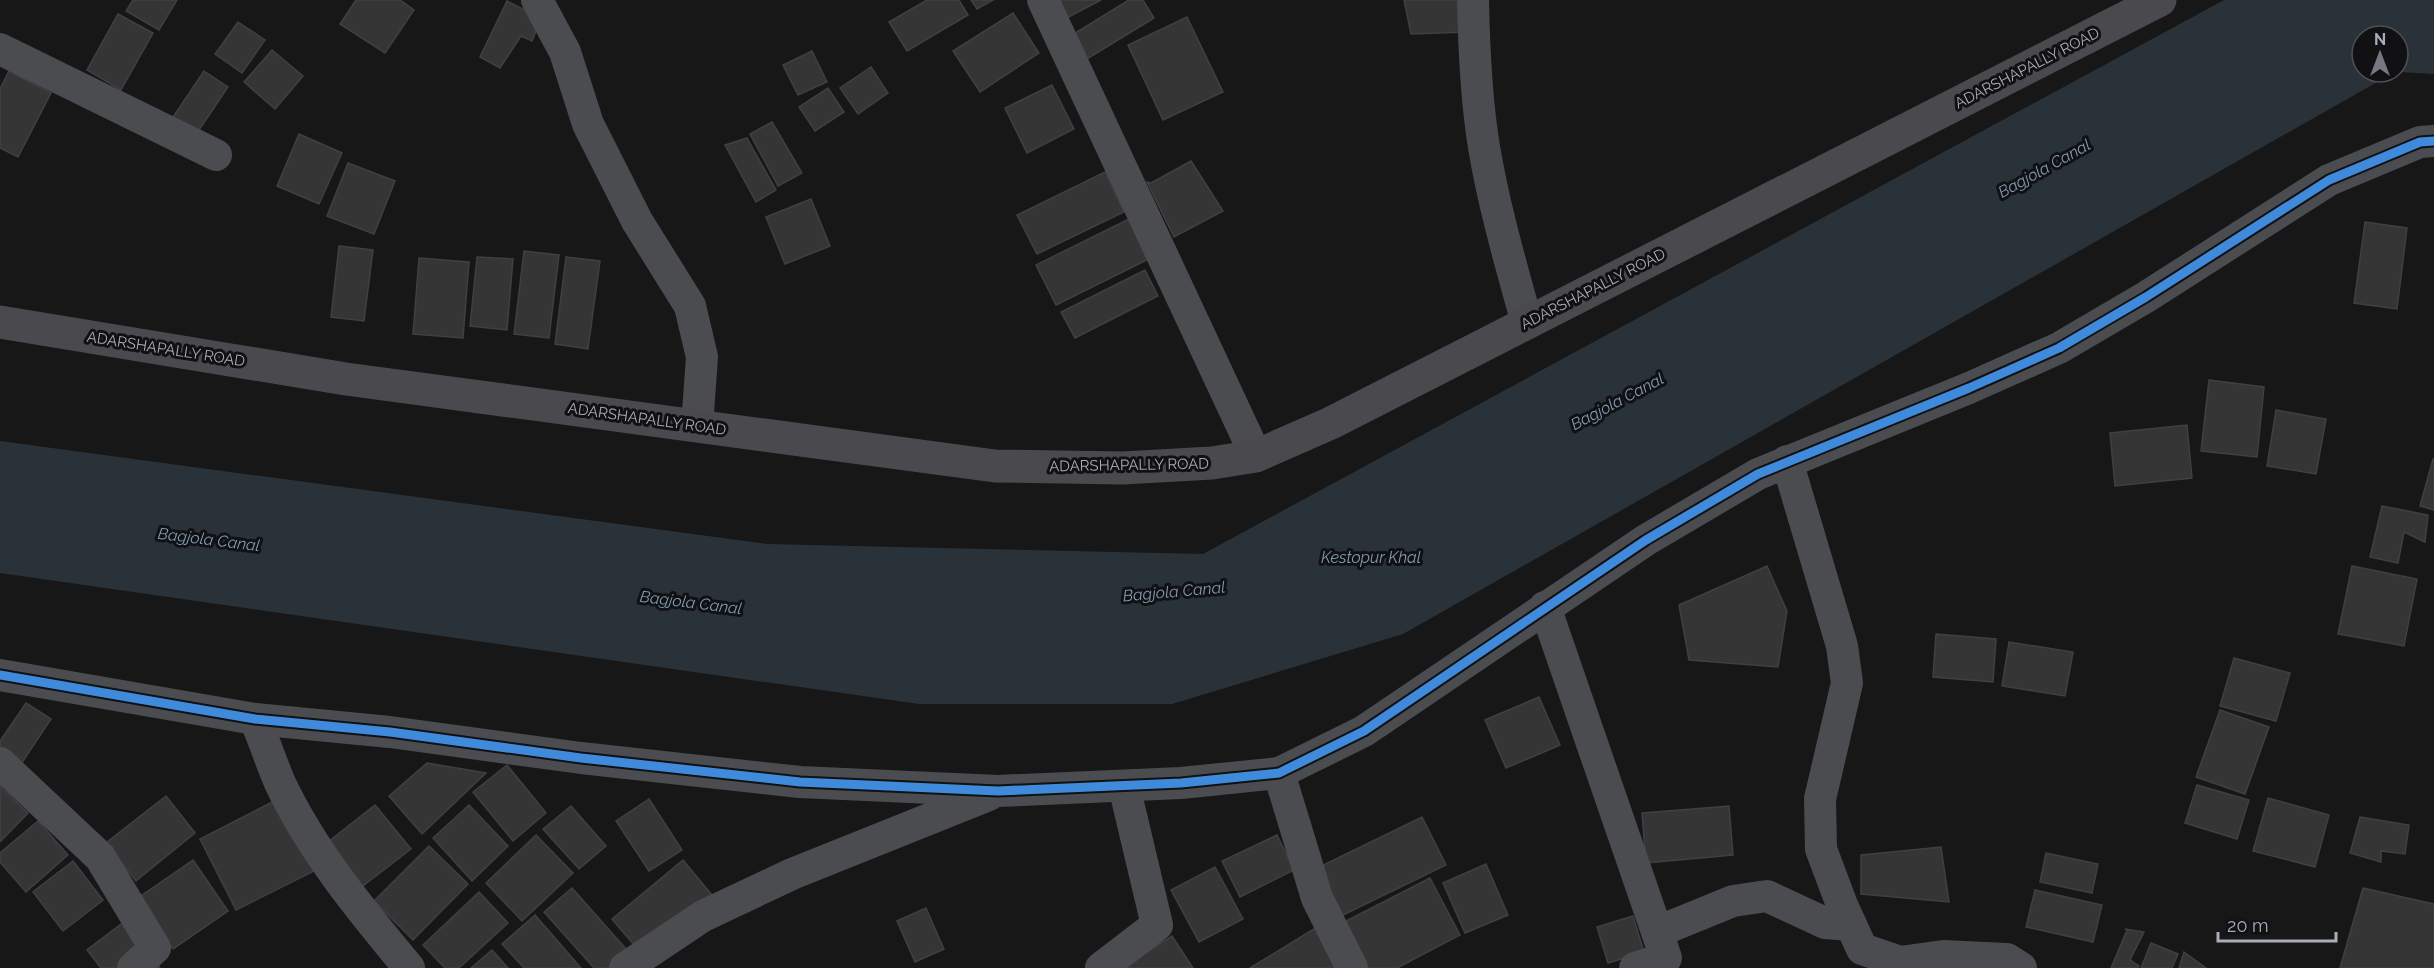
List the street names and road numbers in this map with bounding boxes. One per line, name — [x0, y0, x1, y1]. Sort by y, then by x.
street label: ADARSHAPALLY ROAD — [1952, 24, 2103, 112]
street label: ADARSHAPALLY ROAD — [1518, 245, 1669, 333]
street label: ADARSHAPALLY ROAD — [86, 328, 247, 370]
street label: ADARSHAPALLY ROAD — [567, 399, 728, 439]
street label: ADARSHAPALLY ROAD — [1049, 455, 1209, 475]

